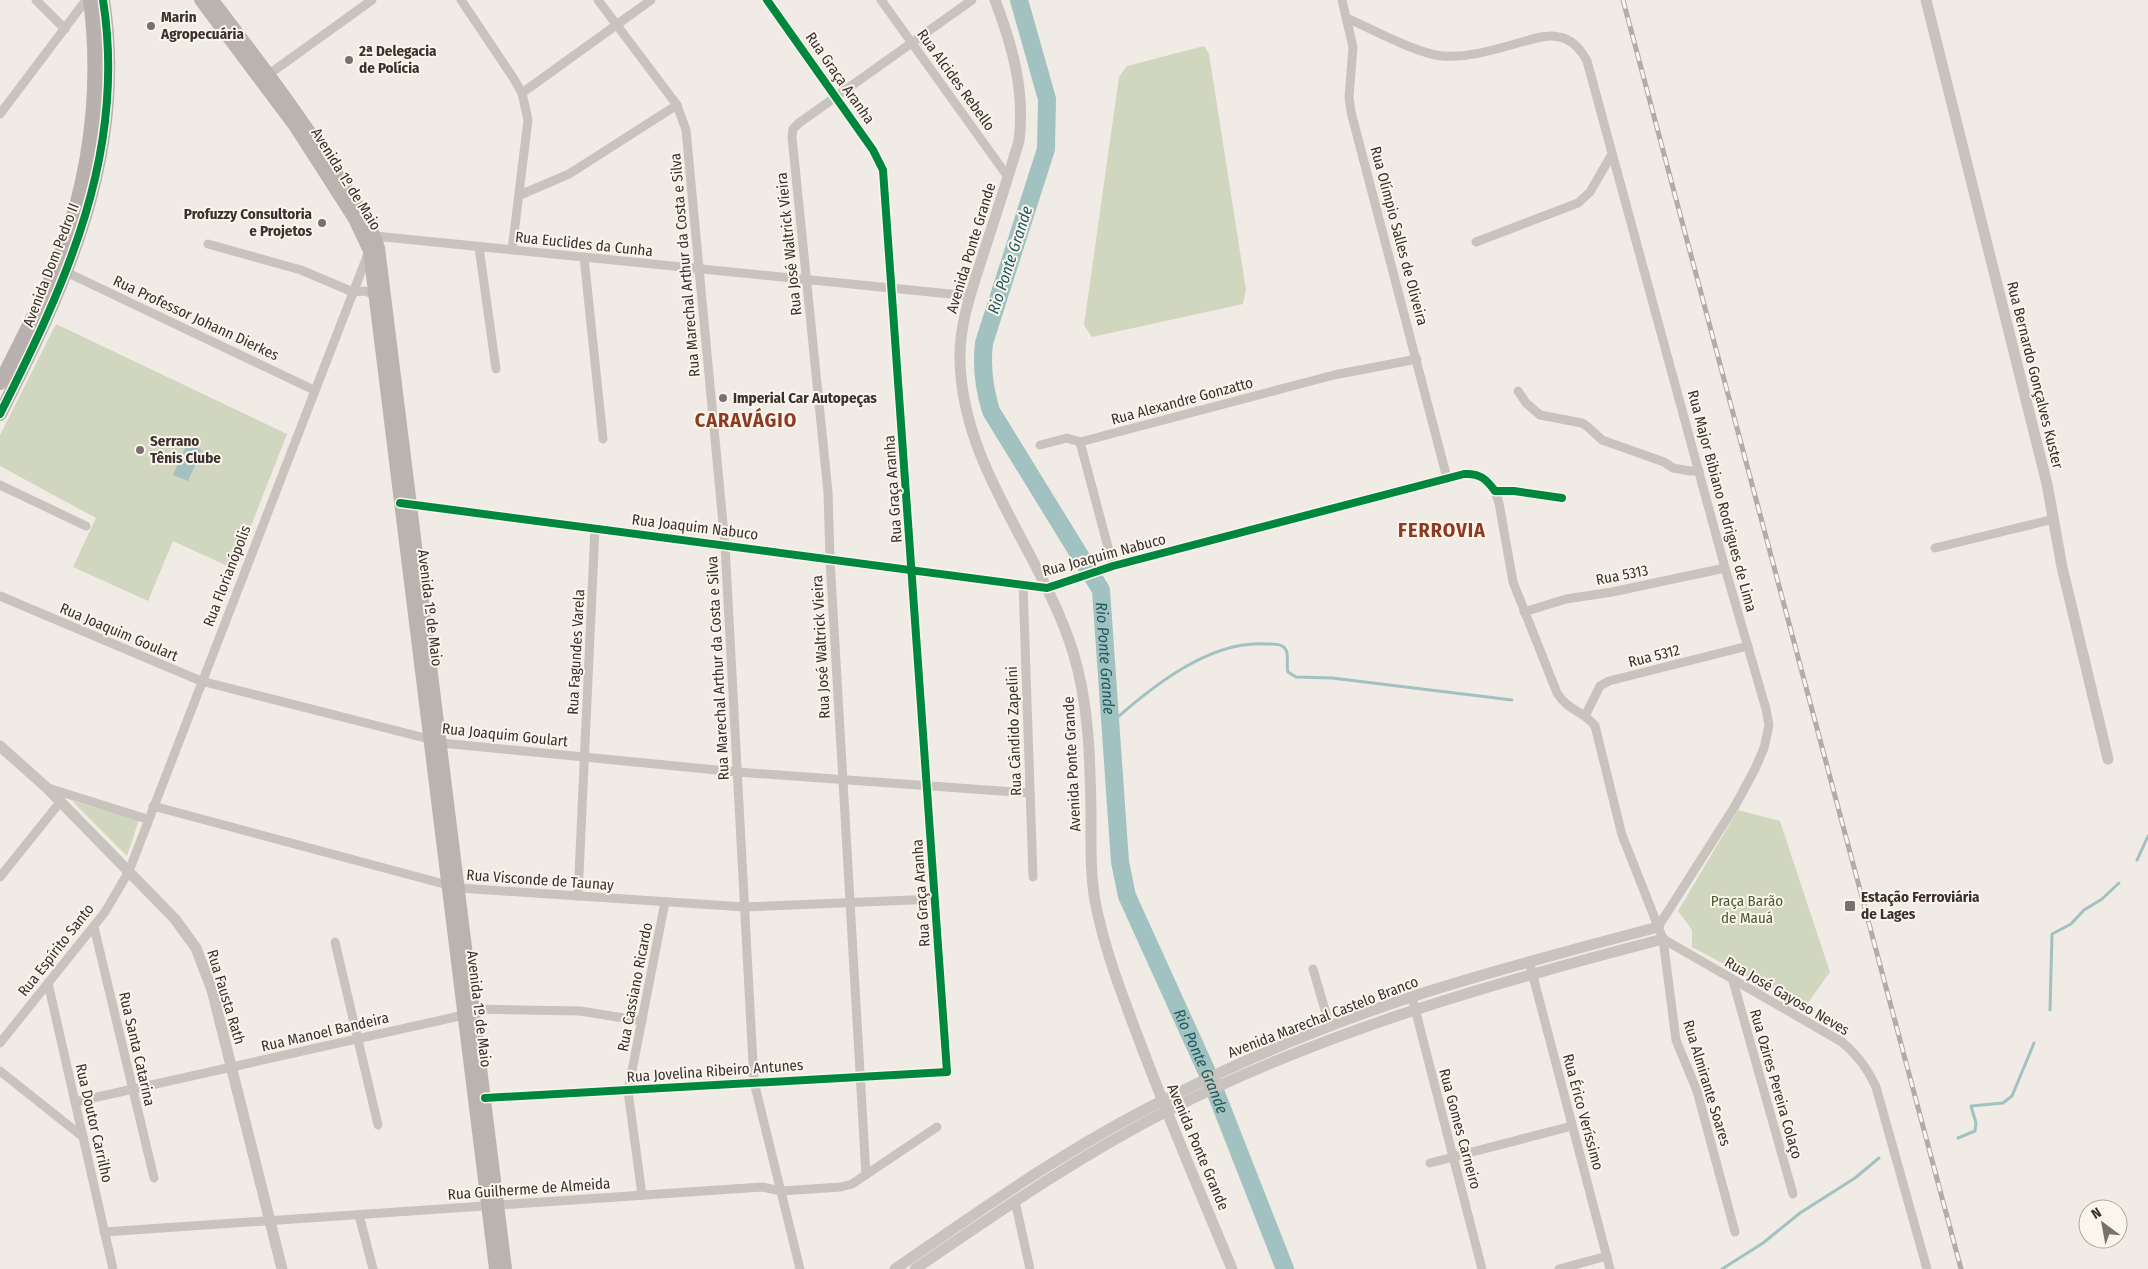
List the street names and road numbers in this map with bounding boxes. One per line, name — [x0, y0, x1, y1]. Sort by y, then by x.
street label: Rua Alcides Rebello — [913, 26, 999, 134]
street label: Rua Graça Aranha — [802, 29, 878, 127]
street label: Avenida 1º de Maio — [307, 124, 385, 234]
street label: Rua Olímpio Salles de Oliveira — [1366, 144, 1432, 328]
street label: Rua Marechal Arthur da Costa e Silva — [666, 152, 704, 378]
street label: Rua José Waltrick Vieira — [773, 172, 805, 316]
street label: Avenida Ponte Grande — [943, 181, 999, 315]
street label: Avenida Dom Pedro II — [19, 201, 83, 329]
street label: Rua Euclides da Cunha — [514, 228, 654, 260]
street label: Rua Professor Johann Dierkes — [110, 272, 282, 364]
street label: Rua Bernardo Gonçalves Kuster — [2003, 280, 2067, 471]
street label: Rua Alexandre Gonzatto — [1109, 373, 1255, 429]
street label: Rua Major Bibiano Rodrigues de Lima — [1684, 388, 1760, 614]
street label: Rua Graça Aranha — [880, 435, 906, 543]
street label: Rua Joaquim Nabuco — [631, 510, 759, 544]
street label: Rua Florianópolis — [199, 523, 255, 629]
street label: Rua Joaquim Nabuco — [1040, 530, 1168, 580]
street label: Avenida 1º de Maio — [414, 549, 446, 667]
street label: Rua Marechal Arthur da Costa e Silva — [703, 555, 733, 781]
street label: Rua 5313 — [1594, 561, 1650, 589]
street label: Rua José Waltrick Vieira — [808, 575, 834, 719]
street label: Rua Fagundes Varela — [564, 589, 588, 715]
street label: Rua Joaquim Goulart — [57, 599, 181, 665]
street label: Rua 5312 — [1626, 641, 1682, 671]
street label: Rua Cândido Zapelini — [1003, 666, 1025, 796]
street label: Avenida Ponte Grande — [1059, 696, 1085, 832]
street label: Rua Joaquim Goulart — [441, 719, 569, 751]
street label: Rua Graça Aranha — [908, 839, 934, 947]
street label: Rua Visconde de Taunay — [466, 866, 615, 894]
street label: Rua Espírito Santo — [14, 900, 98, 1000]
street label: Rua Cassiano Ricardo — [614, 921, 656, 1053]
street label: Rua Fausta Rath — [203, 947, 249, 1047]
street label: Avenida 1º de Maio — [463, 950, 495, 1068]
street label: Rua José Gayoso Neves — [1721, 953, 1853, 1039]
street label: Avenida Marechal Castelo Branco — [1225, 972, 1421, 1062]
street label: Rua Santa Catarina — [115, 990, 159, 1108]
street label: Rua Ozires Pereira Colaço — [1746, 1007, 1806, 1161]
street label: Rua Manoel Bandeira — [259, 1009, 391, 1055]
street label: Rua Almirante Soares — [1679, 1018, 1735, 1148]
street label: Rua Érico Veríssimo — [1559, 1052, 1607, 1172]
street label: Rua Jovelina Ribeiro Antunes — [626, 1056, 804, 1086]
street label: Rua Doutor Carrilho — [72, 1062, 116, 1184]
street label: Rua Gomes Carneiro — [1435, 1067, 1485, 1191]
street label: Avenida Ponte Grande — [1163, 1081, 1233, 1213]
street label: Rua Guilherme de Almeida — [447, 1174, 611, 1204]

